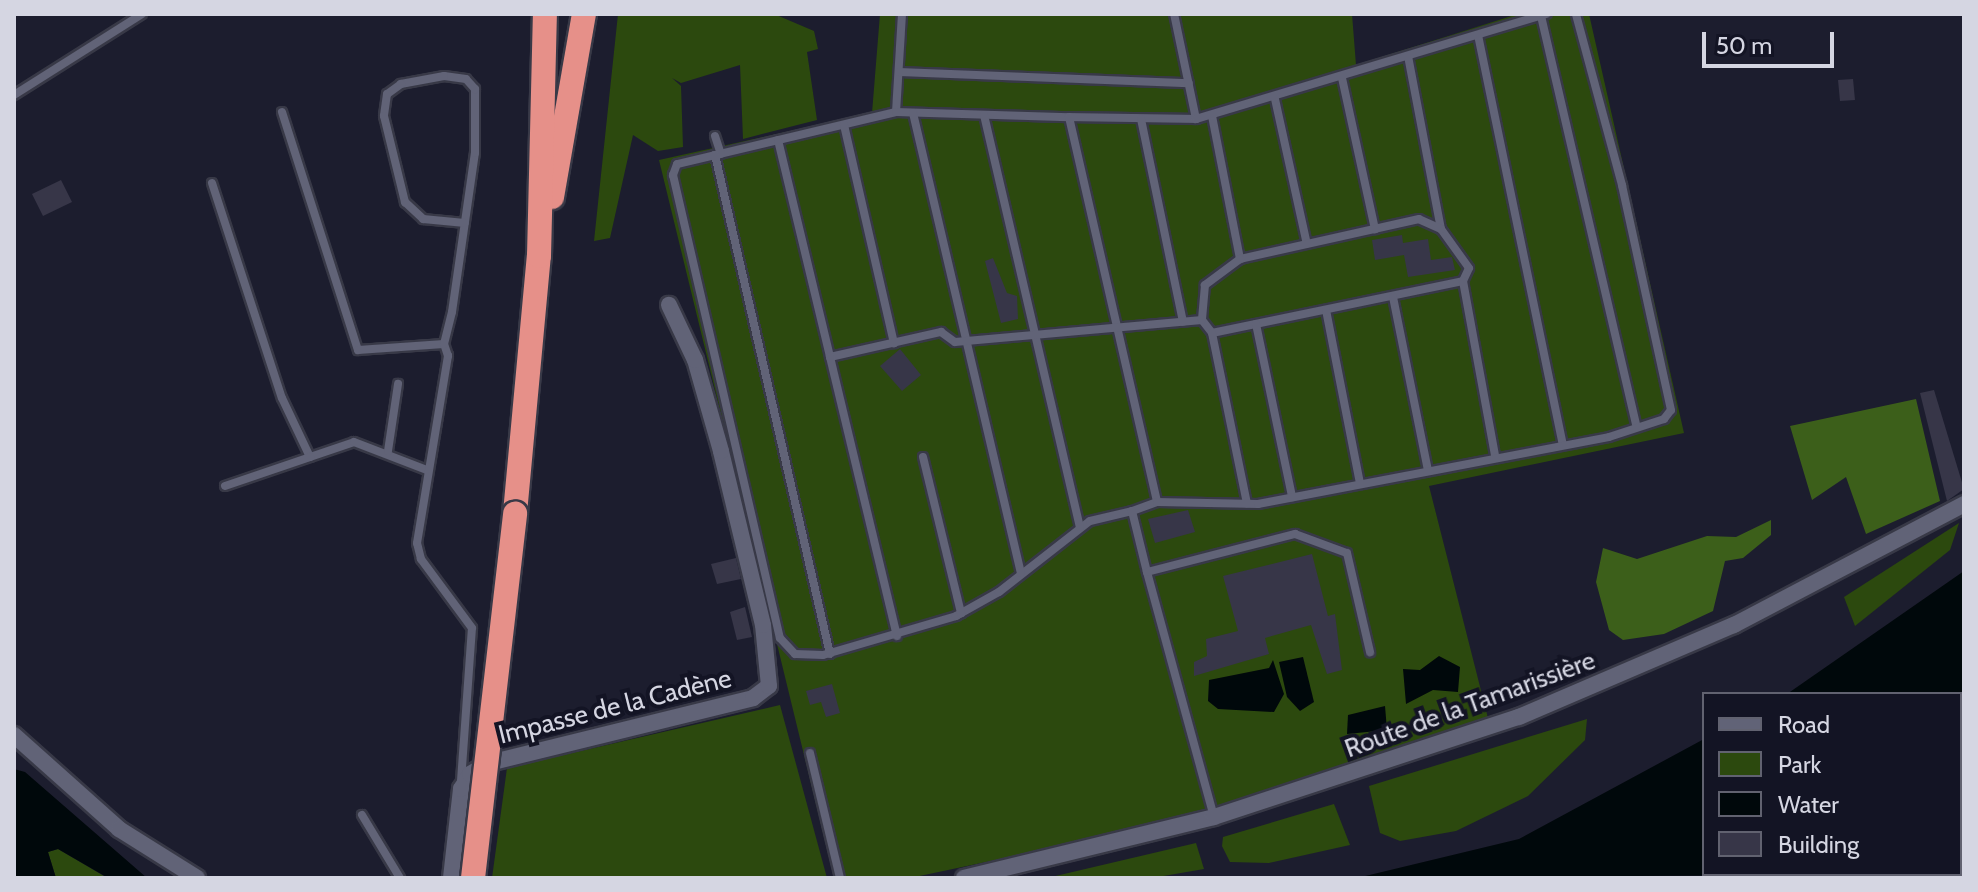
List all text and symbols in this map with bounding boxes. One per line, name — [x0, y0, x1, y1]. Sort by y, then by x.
scale bar — [1706, 16, 1838, 66]
text: 50 m — [1716, 31, 1772, 60]
street label: Route de la Tamarissière — [1340, 645, 1600, 765]
street label: Impasse de la Cadène — [495, 663, 735, 751]
legend — [1702, 692, 1962, 876]
text: Road — [1778, 710, 1830, 739]
text: Park — [1778, 750, 1821, 779]
text: Water — [1778, 790, 1839, 819]
text: Building — [1778, 830, 1859, 859]

